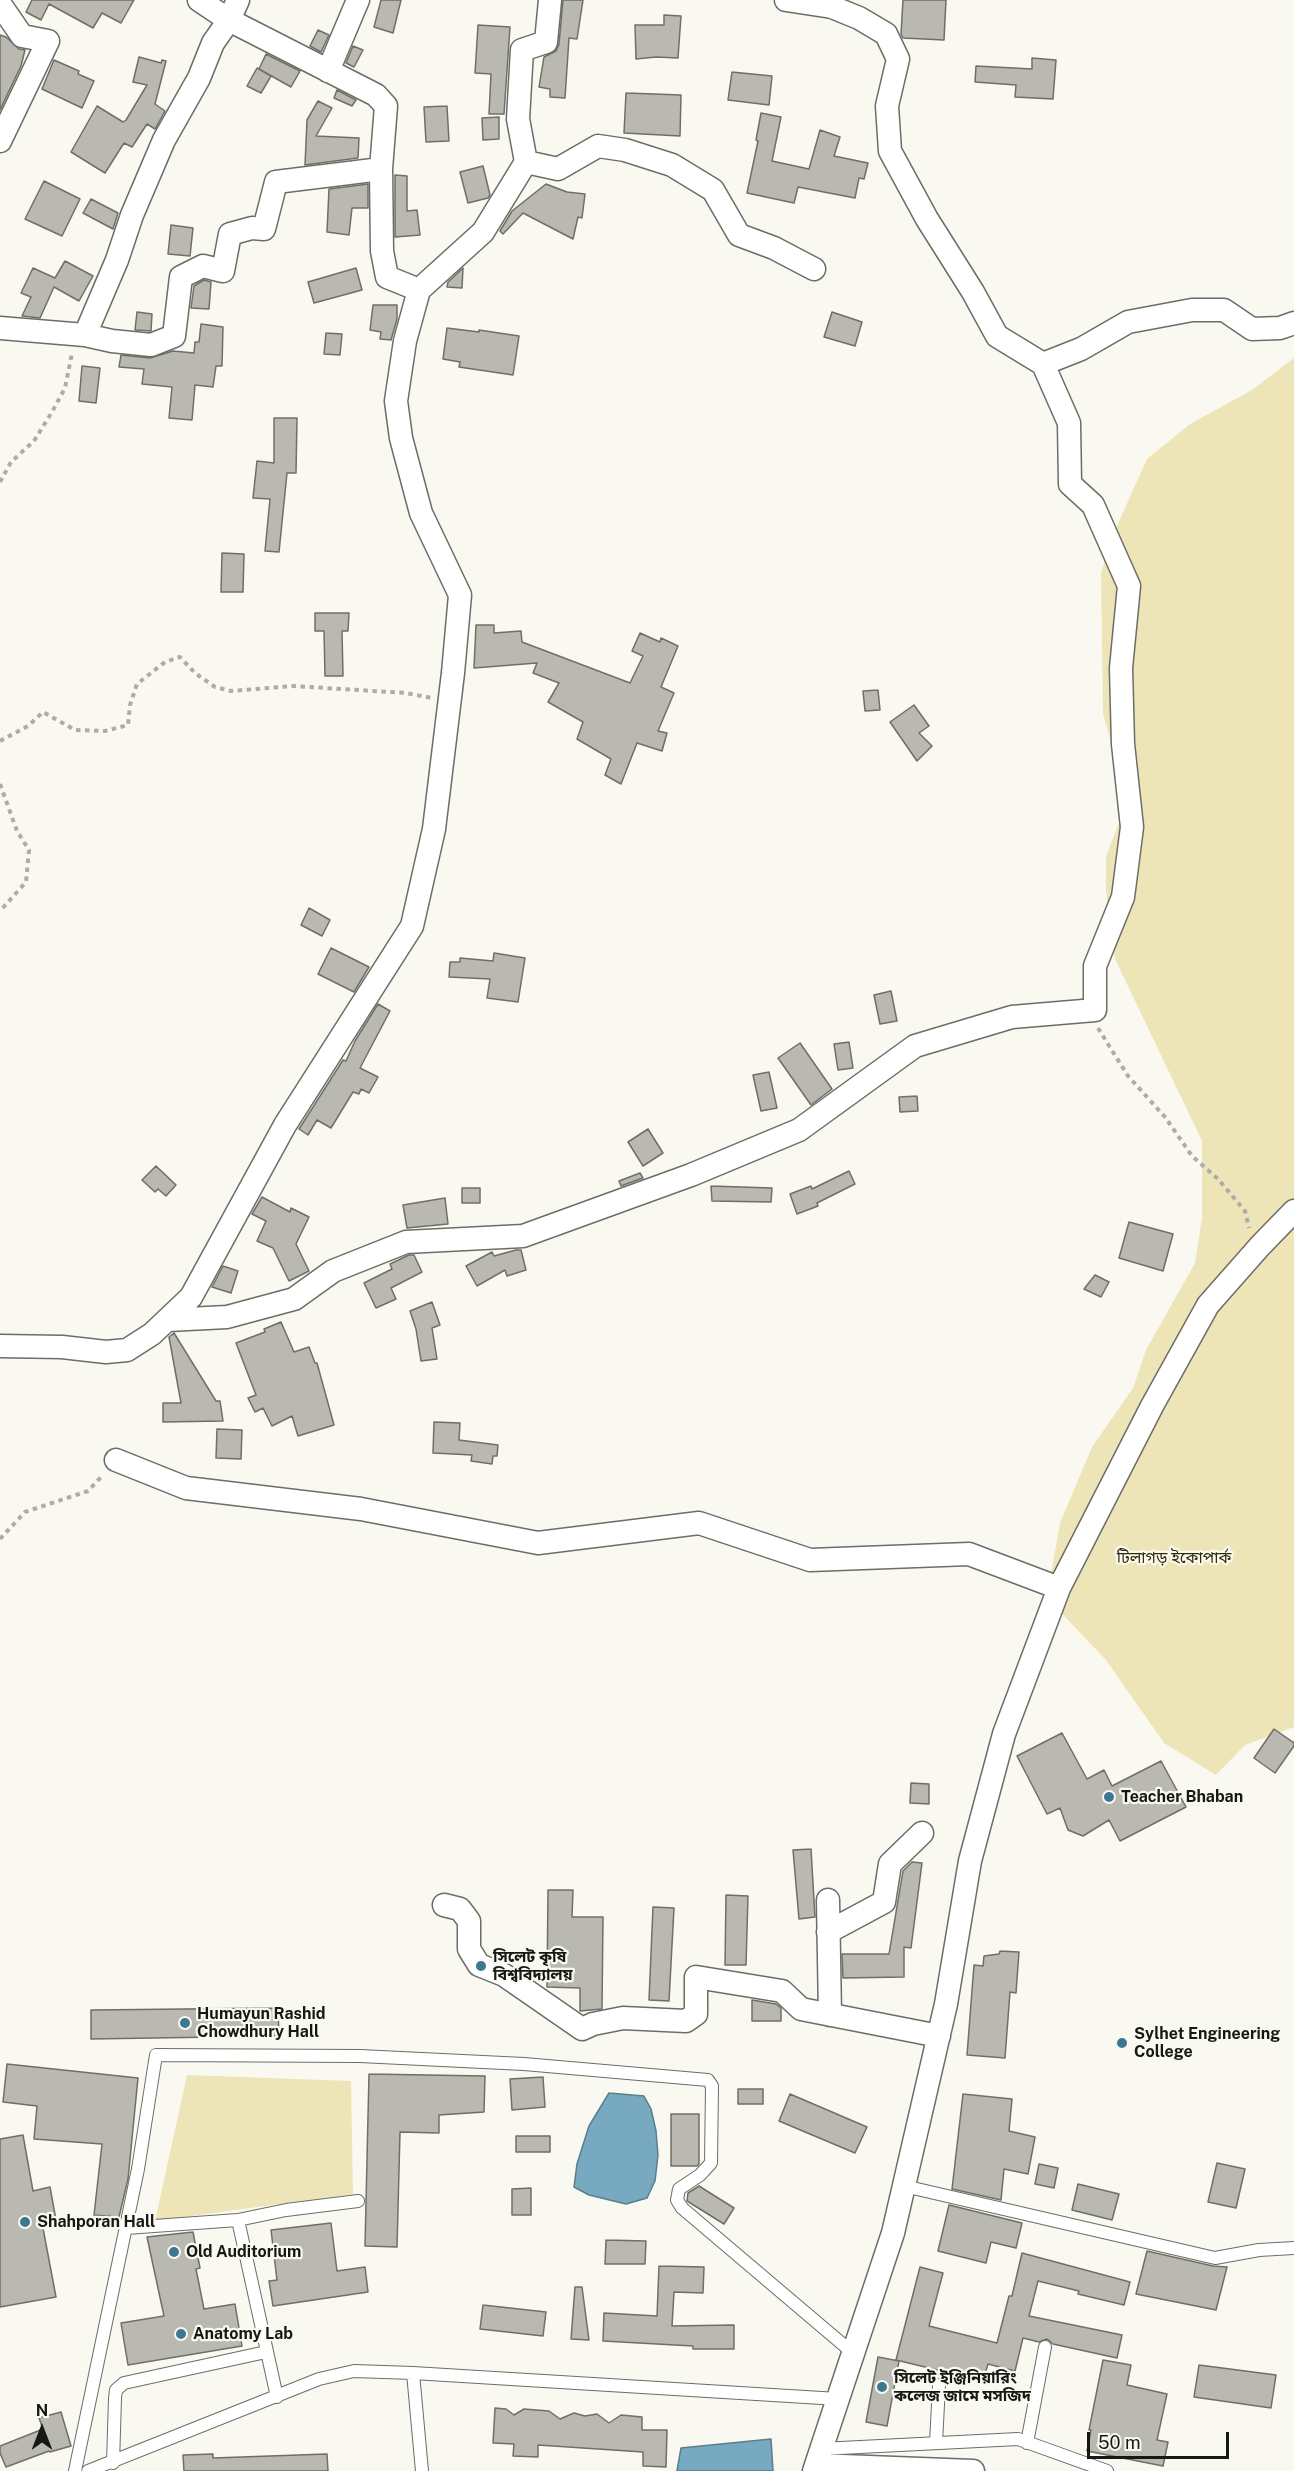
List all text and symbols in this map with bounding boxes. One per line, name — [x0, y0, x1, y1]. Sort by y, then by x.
park label: টিলাগড় ইকোপার্ক — [1117, 1548, 1231, 1568]
place label: Teacher Bhaban — [1121, 1787, 1243, 1807]
marker: Teacher Bhaban — [1102, 1790, 1116, 1804]
place label: সিলেট কৃষি বিশ্ববিদ্যালয় — [493, 1947, 573, 1985]
marker: সিলেট কৃষি বিশ্ববিদ্যালয় — [474, 1959, 488, 1973]
place label: Humayun Rashid Chowdhury Hall — [197, 2004, 325, 2042]
marker: Humayun Rashid Chowdhury Hall — [178, 2016, 192, 2030]
place label: Sylhet Engineering College — [1134, 2024, 1280, 2062]
marker: Sylhet Engineering College — [1115, 2036, 1129, 2050]
place label: Shahporan Hall — [37, 2212, 155, 2232]
marker: Shahporan Hall — [18, 2215, 32, 2229]
place label: Old Auditorium — [186, 2242, 301, 2262]
marker: Old Auditorium — [167, 2245, 181, 2259]
place label: Anatomy Lab — [193, 2324, 293, 2344]
marker: Anatomy Lab — [174, 2327, 188, 2341]
place label: সিলেট ইঞ্জিনিয়ারিং কলেজ জামে মসজিদ — [894, 2368, 1031, 2406]
marker: সিলেট ইঞ্জিনিয়ারিং কলেজ জামে মসজিদ — [875, 2380, 889, 2394]
north arrow — [12, 2399, 72, 2459]
text: N — [36, 2401, 48, 2420]
scale bar — [1090, 2420, 1232, 2458]
text: 50 m — [1098, 2432, 1141, 2453]

